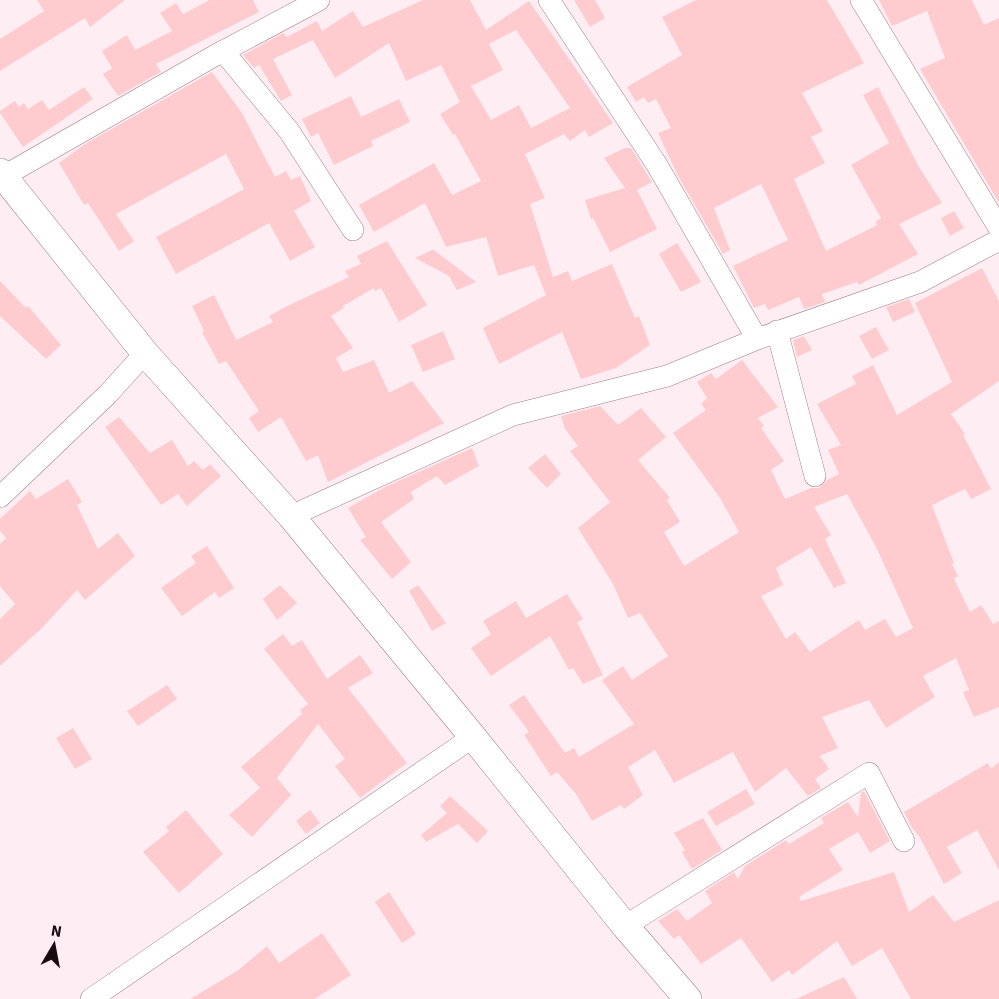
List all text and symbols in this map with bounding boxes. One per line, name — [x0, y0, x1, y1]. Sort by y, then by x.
north arrow — [24, 915, 84, 975]
text: N — [49, 919, 64, 943]

